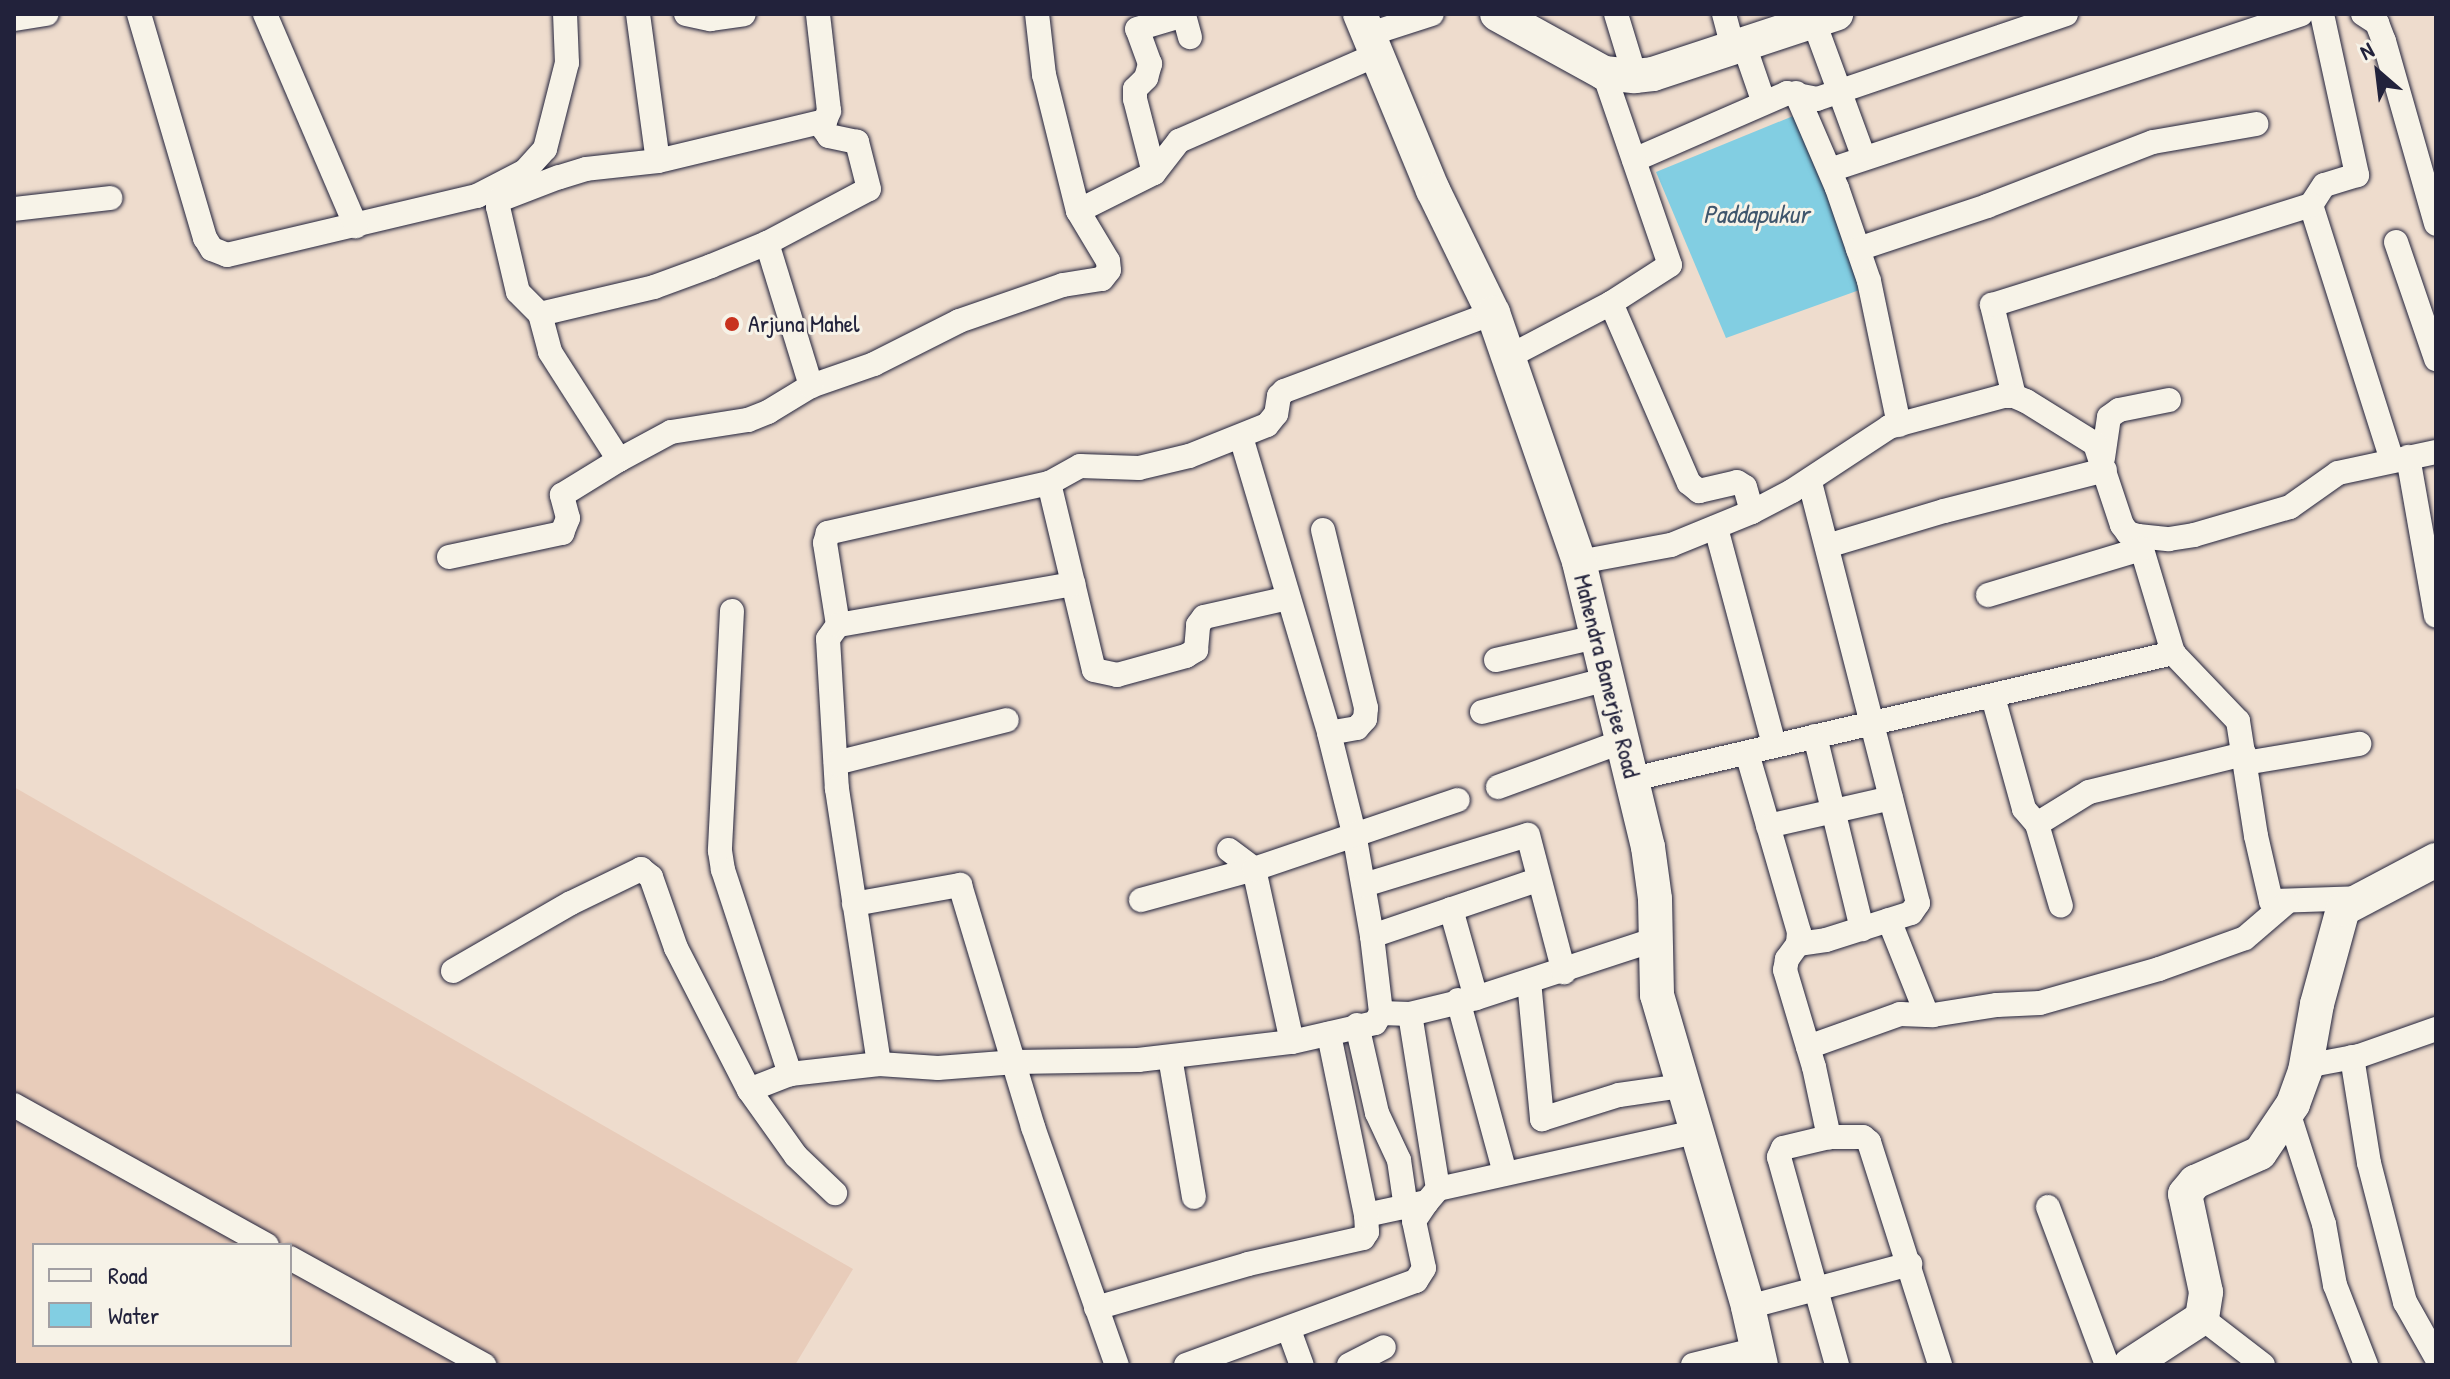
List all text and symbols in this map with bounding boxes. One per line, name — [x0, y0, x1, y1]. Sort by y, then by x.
north arrow — [2338, 32, 2418, 112]
text: N — [2355, 35, 2379, 67]
water label: Paddapukur — [1703, 198, 1809, 230]
place label: Arjuna Mahel — [748, 310, 860, 338]
marker: Arjuna Mahel — [723, 315, 741, 333]
street label: Mahendra Banerjee Road — [1568, 571, 1646, 781]
legend — [32, 1243, 292, 1347]
text: Road — [108, 1259, 147, 1291]
text: Water — [108, 1299, 159, 1331]

